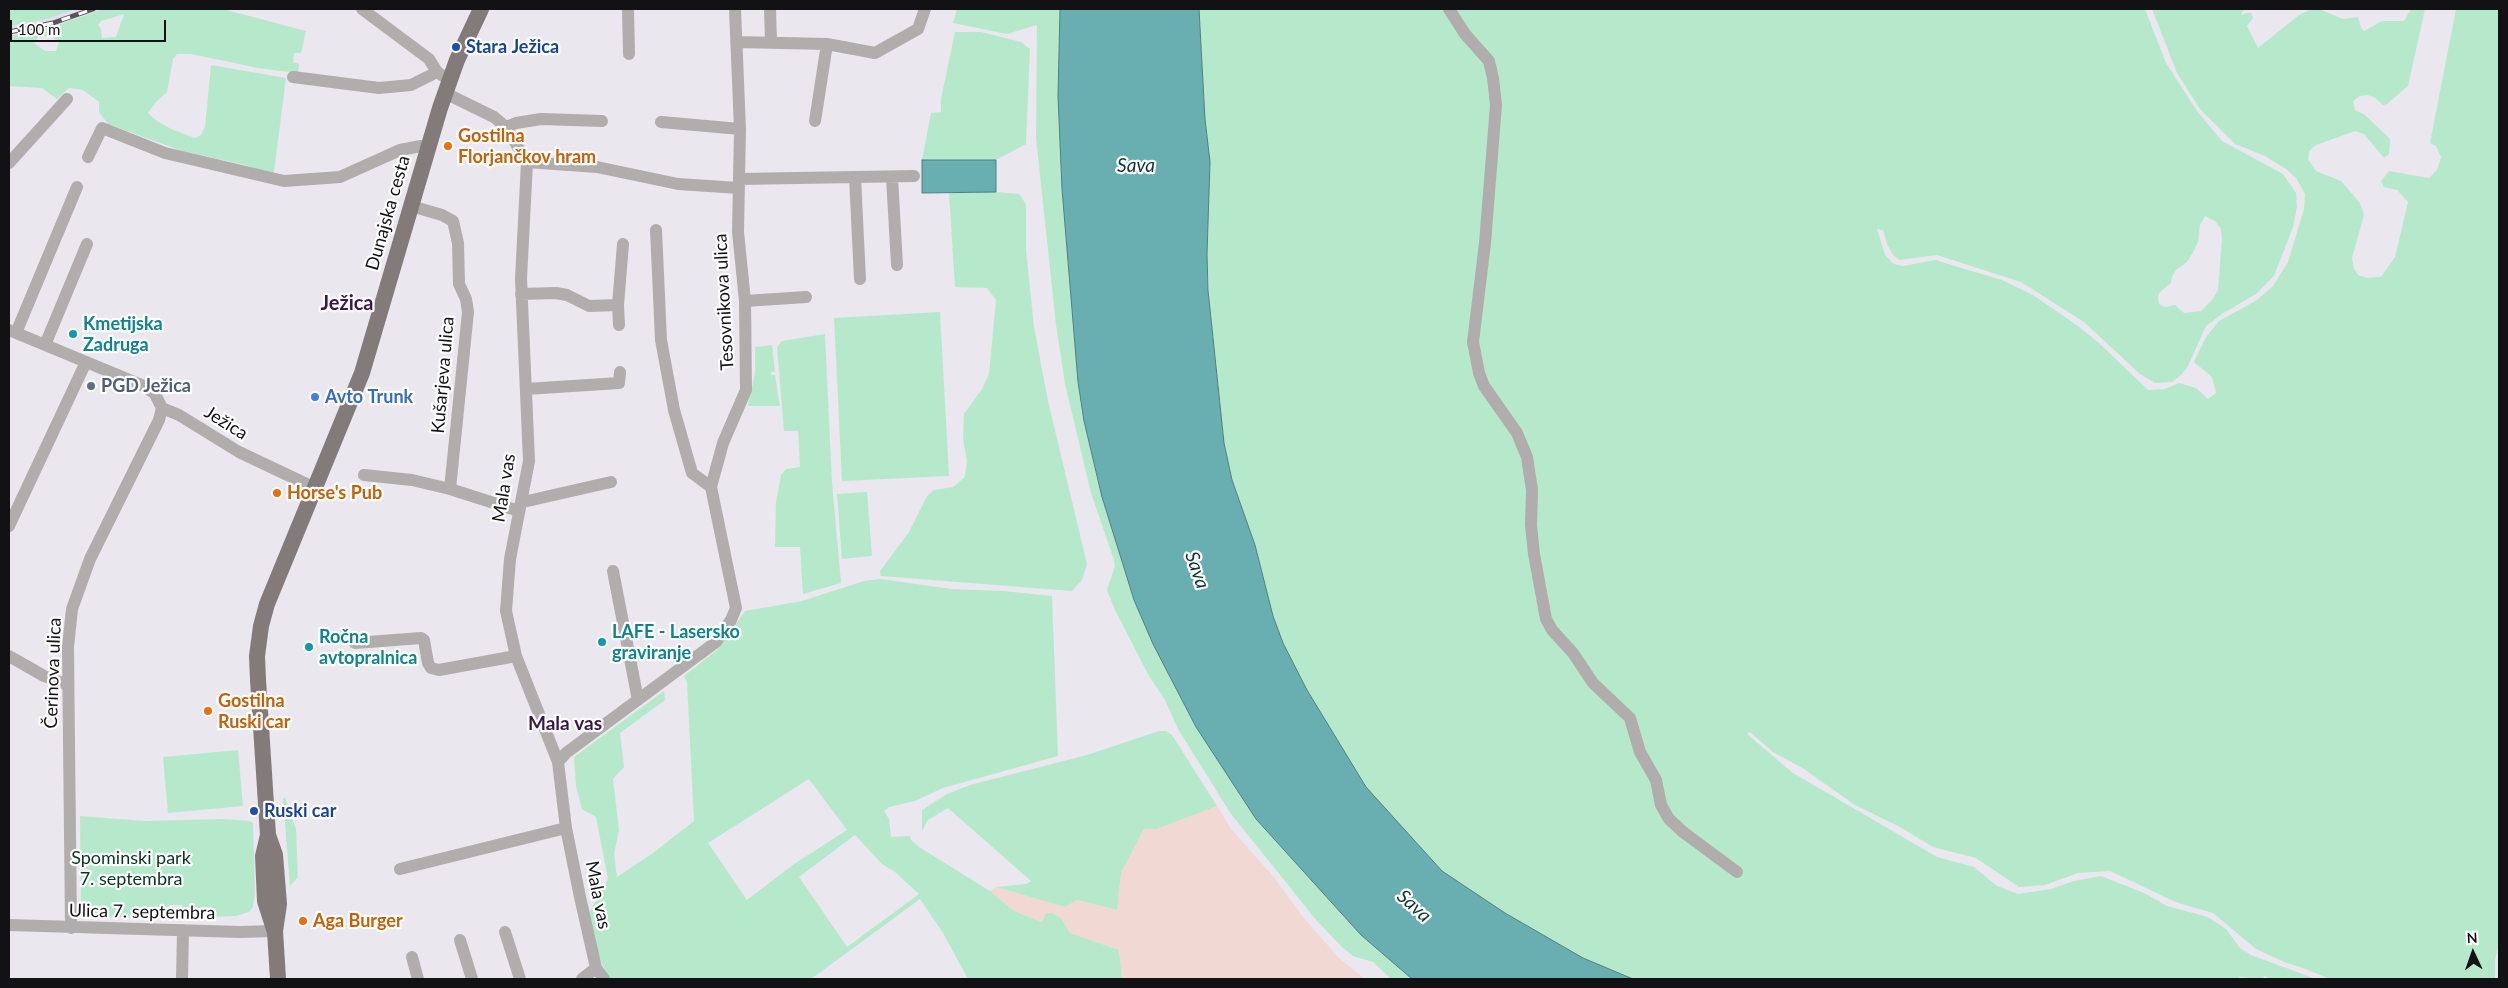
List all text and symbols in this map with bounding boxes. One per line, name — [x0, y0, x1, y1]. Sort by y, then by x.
scale bar — [12, 10, 169, 42]
text: 100 m — [18, 20, 60, 38]
place label: Stara Ježica — [466, 36, 559, 58]
marker: Stara Ježica — [450, 41, 462, 53]
place label: Gostilna Florjančkov hram — [458, 125, 596, 168]
marker: Gostilna Florjančkov hram — [442, 140, 454, 152]
street label: Dunajska cesta — [361, 153, 415, 273]
water label: Sava — [1117, 155, 1155, 177]
street label: Tesovnikova ulica — [710, 233, 738, 371]
district label: Ježica — [321, 292, 373, 316]
place label: Kmetijska Zadruga — [83, 313, 163, 356]
street label: Kušarjeva ulica — [427, 316, 459, 434]
marker: Kmetijska Zadruga — [67, 328, 79, 340]
place label: PGD Ježica — [101, 375, 191, 397]
marker: PGD Ježica — [85, 380, 97, 392]
place label: Avto Trunk — [325, 386, 413, 408]
marker: Avto Trunk — [309, 391, 321, 403]
street label: Ježica — [200, 401, 252, 445]
street label: Mala vas — [488, 452, 520, 524]
place label: Horse's Pub — [287, 482, 382, 504]
marker: Horse's Pub — [271, 487, 283, 499]
water label: Sava — [1180, 548, 1214, 592]
street label: Čerinova ulica — [40, 617, 66, 729]
place label: LAFE - Lasersko graviranje — [612, 621, 740, 664]
place label: Ročna avtopralnica — [319, 626, 417, 669]
marker: LAFE - Lasersko graviranje — [596, 636, 608, 648]
marker: Ročna avtopralnica — [303, 641, 315, 653]
place label: Gostilna Ruski car — [218, 690, 290, 732]
marker: Gostilna Ruski car — [202, 705, 214, 717]
district label: Mala vas — [528, 713, 602, 735]
place label: Ruski car — [264, 800, 336, 822]
marker: Ruski car — [248, 805, 260, 817]
park label: Spominski park 7. septembra — [71, 847, 191, 890]
street label: Mala vas — [581, 859, 615, 931]
water label: Sava — [1392, 885, 1436, 927]
street label: Ulica 7. septembra — [69, 900, 215, 924]
place label: Aga Burger — [313, 910, 403, 932]
marker: Aga Burger — [297, 915, 309, 927]
north arrow — [2448, 928, 2498, 978]
text: N — [2466, 929, 2478, 946]

